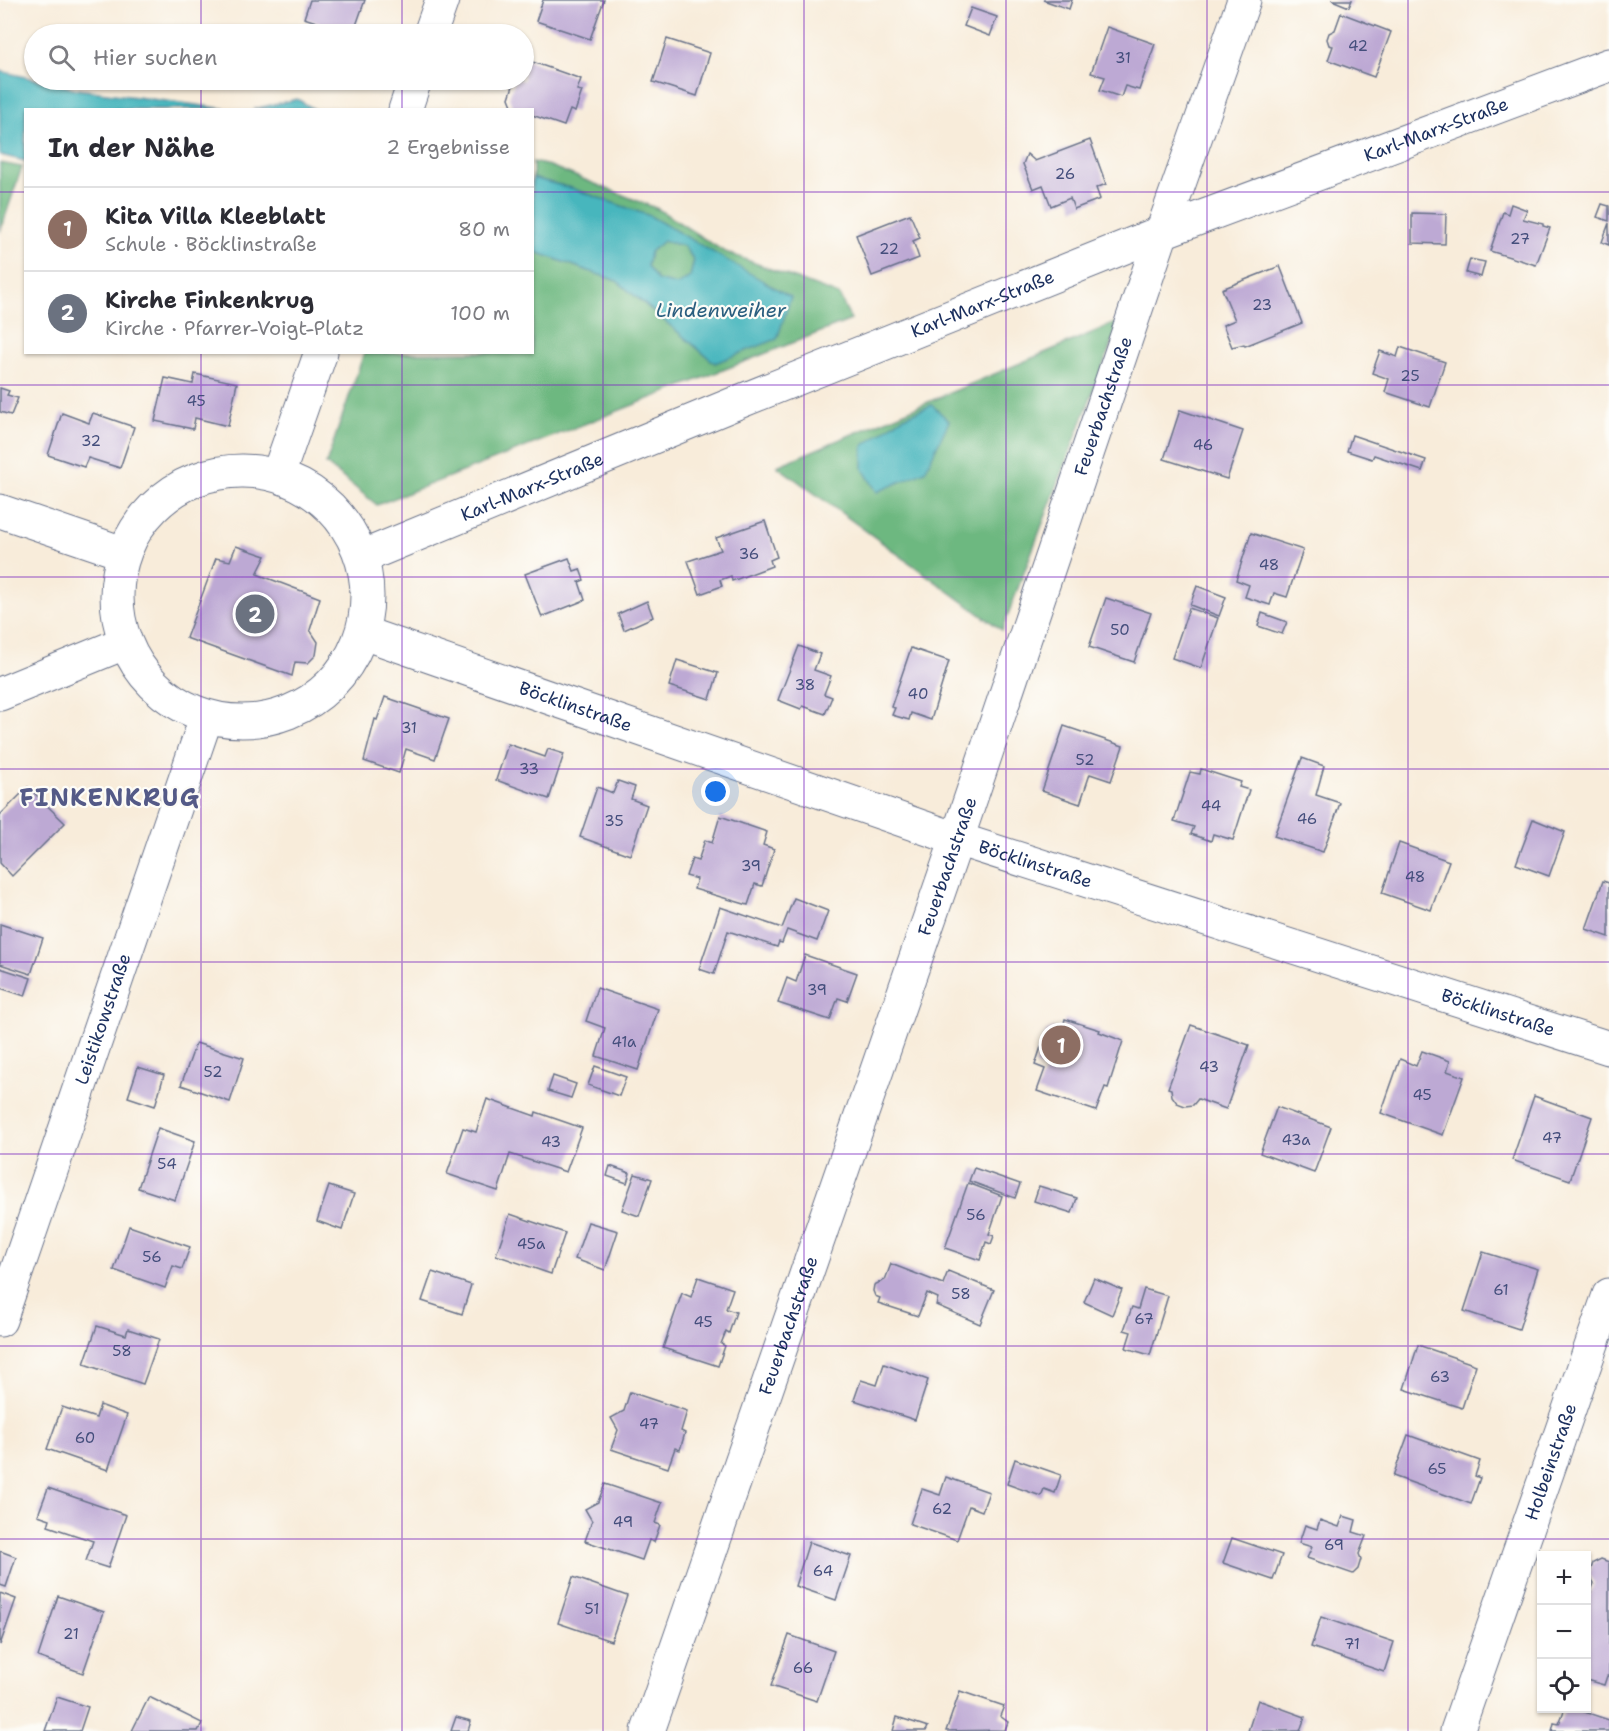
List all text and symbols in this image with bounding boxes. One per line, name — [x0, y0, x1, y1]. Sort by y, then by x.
search box — [24, 24, 534, 90]
house number: 42 — [1348, 36, 1368, 56]
icon: search — [45, 41, 78, 74]
text: Hier suchen — [93, 43, 218, 72]
house number: 31 — [1115, 48, 1131, 68]
street label: Karl-Marx-Straße — [1360, 92, 1512, 168]
text: In der Nähe — [48, 130, 215, 165]
text: 2 Ergebnisse — [386, 134, 510, 160]
house number: 26 — [1055, 164, 1075, 184]
text: Kita Villa Kleeblatt — [105, 202, 326, 231]
text: 1 — [63, 216, 72, 242]
text: 80 m — [458, 216, 510, 242]
house number: 27 — [1510, 229, 1530, 249]
text: Schule · Böcklinstraße — [105, 231, 317, 257]
house number: 22 — [879, 239, 899, 259]
street label: Karl-Marx-Straße — [907, 265, 1058, 344]
text: Kirche Finkenkrug — [105, 286, 314, 315]
house number: 23 — [1252, 295, 1272, 315]
water label: Lindenweiher — [656, 297, 787, 323]
text: 2 — [61, 300, 75, 326]
text: 100 m — [450, 300, 510, 326]
text: Kirche · Pfarrer-Voigt-Platz — [105, 315, 364, 341]
street label: Feuerbachstraße — [1069, 333, 1138, 479]
house number: 25 — [1400, 366, 1420, 386]
house number: 45 — [186, 391, 206, 411]
house number: 32 — [81, 431, 101, 451]
house number: 46 — [1193, 435, 1213, 455]
street label: Karl-Marx-Straße — [457, 447, 607, 527]
house number: 36 — [739, 544, 759, 564]
house number: 48 — [1259, 555, 1279, 575]
pin: 2 — [236, 592, 274, 636]
house number: 50 — [1110, 620, 1130, 640]
house number: 38 — [795, 675, 815, 695]
street label: Böcklinstraße — [516, 676, 635, 737]
house number: 40 — [908, 684, 928, 704]
house number: 31 — [401, 718, 417, 738]
house number: 52 — [1076, 750, 1094, 770]
house number: 33 — [519, 759, 539, 779]
your location — [701, 777, 730, 806]
district label: FINKENKRUG — [20, 782, 200, 814]
street label: Feuerbachstraße — [912, 794, 982, 939]
house number: 44 — [1201, 796, 1221, 816]
house number: 46 — [1297, 809, 1317, 829]
house number: 35 — [604, 811, 624, 831]
street label: Böcklinstraße — [975, 835, 1095, 894]
house number: 39 — [741, 856, 761, 876]
house number: 48 — [1405, 867, 1425, 887]
street label: Leistikowstraße — [69, 950, 137, 1088]
house number: 39 — [807, 980, 827, 1000]
street label: Böcklinstraße — [1438, 983, 1558, 1042]
pin: 1 — [1042, 1022, 1080, 1068]
house number: 41a — [612, 1032, 637, 1052]
house number: 43 — [1199, 1057, 1219, 1077]
house number: 52 — [204, 1062, 222, 1082]
house number: 45 — [1412, 1085, 1432, 1105]
house number: 47 — [1542, 1128, 1562, 1148]
house number: 43a — [1282, 1130, 1311, 1150]
house number: 43 — [541, 1132, 561, 1152]
house number: 54 — [157, 1154, 177, 1174]
house number: 56 — [966, 1205, 986, 1225]
house number: 45a — [517, 1234, 546, 1254]
house number: 56 — [142, 1247, 162, 1267]
street label: Feuerbachstraße — [753, 1253, 824, 1398]
house number: 61 — [1493, 1280, 1509, 1300]
house number: 58 — [951, 1284, 971, 1304]
house number: 67 — [1134, 1309, 1154, 1329]
house number: 45 — [693, 1312, 713, 1332]
house number: 58 — [112, 1341, 132, 1361]
house number: 63 — [1430, 1367, 1450, 1387]
street label: Holbeinstraße — [1519, 1400, 1582, 1524]
house number: 47 — [639, 1414, 659, 1434]
house number: 60 — [75, 1428, 95, 1448]
house number: 65 — [1427, 1459, 1447, 1479]
house number: 62 — [932, 1499, 952, 1519]
house number: 49 — [613, 1512, 633, 1532]
house number: 69 — [1324, 1535, 1344, 1555]
map controls — [1537, 1551, 1591, 1713]
button: + — [1537, 1551, 1591, 1605]
house number: 64 — [813, 1561, 833, 1581]
house number: 51 — [585, 1599, 599, 1619]
button: − — [1537, 1605, 1591, 1659]
house number: 21 — [63, 1624, 79, 1644]
house number: 71 — [1344, 1634, 1360, 1654]
house number: 66 — [793, 1658, 813, 1678]
button: locate — [1537, 1659, 1591, 1713]

